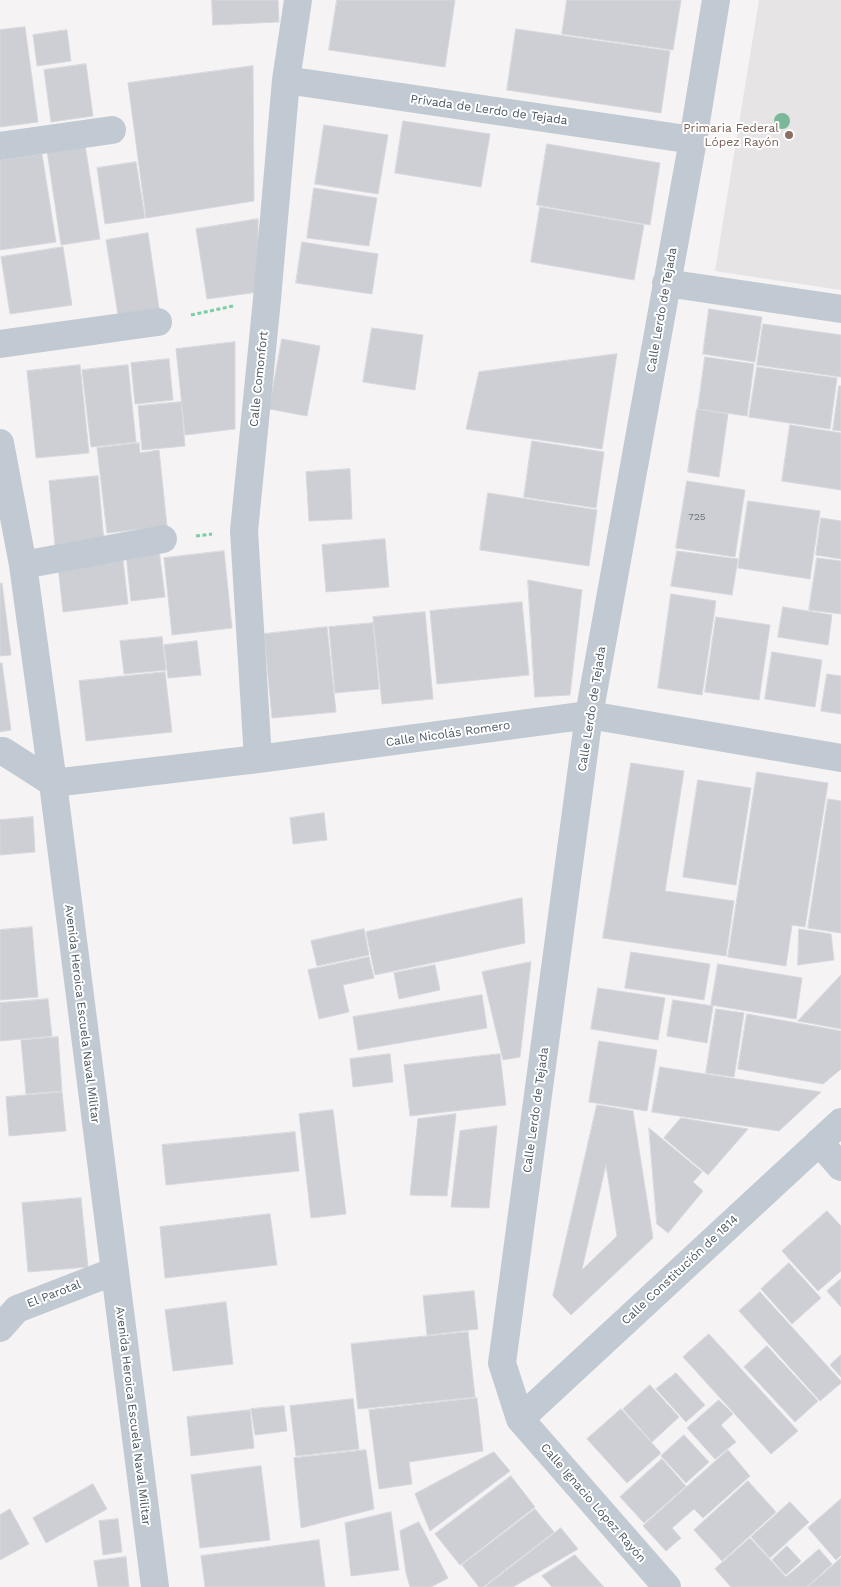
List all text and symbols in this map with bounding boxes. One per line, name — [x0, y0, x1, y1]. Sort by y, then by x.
street label: Privada de Lerdo de Tejada — [410, 92, 568, 128]
place label: Primaria Federal López Rayón — [683, 121, 779, 149]
marker: Primaria Federal López Rayón — [783, 129, 795, 141]
street label: Calle Lerdo de Tejada — [644, 246, 680, 374]
street label: Calle Comonfort — [247, 330, 271, 428]
house number: 725 — [688, 511, 706, 523]
street label: Calle Lerdo de Tejada — [575, 645, 609, 773]
street label: Calle Nicolás Romero — [385, 718, 511, 750]
street label: Avenida Heroica Escuela Naval Militar — [61, 904, 103, 1124]
street label: Calle Lerdo de Tejada — [520, 1046, 552, 1174]
street label: Calle Constitución de 1814 — [619, 1212, 741, 1328]
street label: El Parotal — [25, 1277, 83, 1311]
street label: Avenida Heroica Escuela Naval Militar — [112, 1306, 154, 1526]
street label: Calle Ignacio López Rayón — [537, 1441, 649, 1565]

